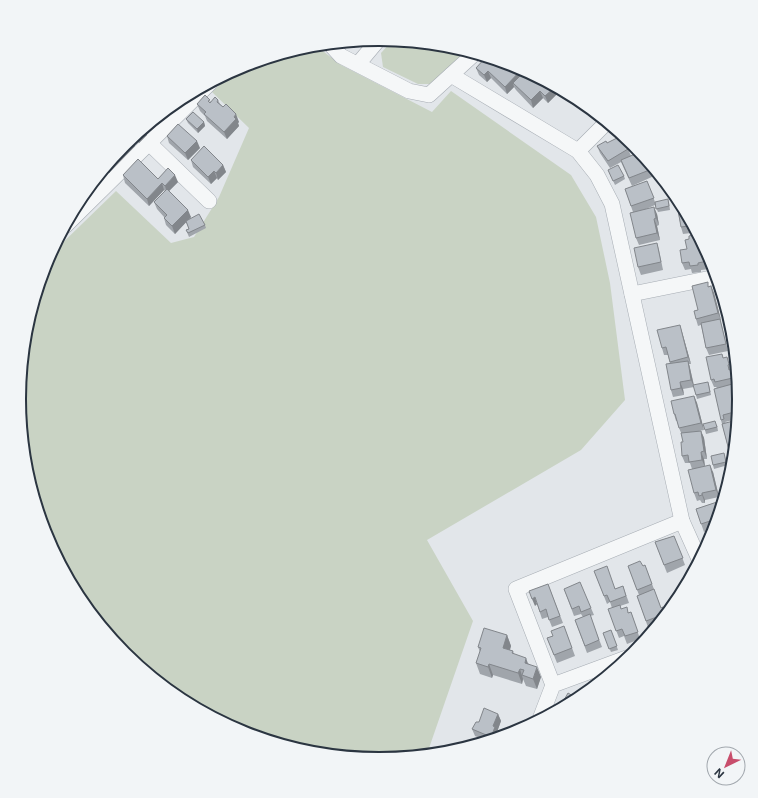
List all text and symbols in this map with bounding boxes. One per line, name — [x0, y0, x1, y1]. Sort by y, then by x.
north arrow — [706, 746, 746, 786]
text: N — [711, 765, 727, 781]

